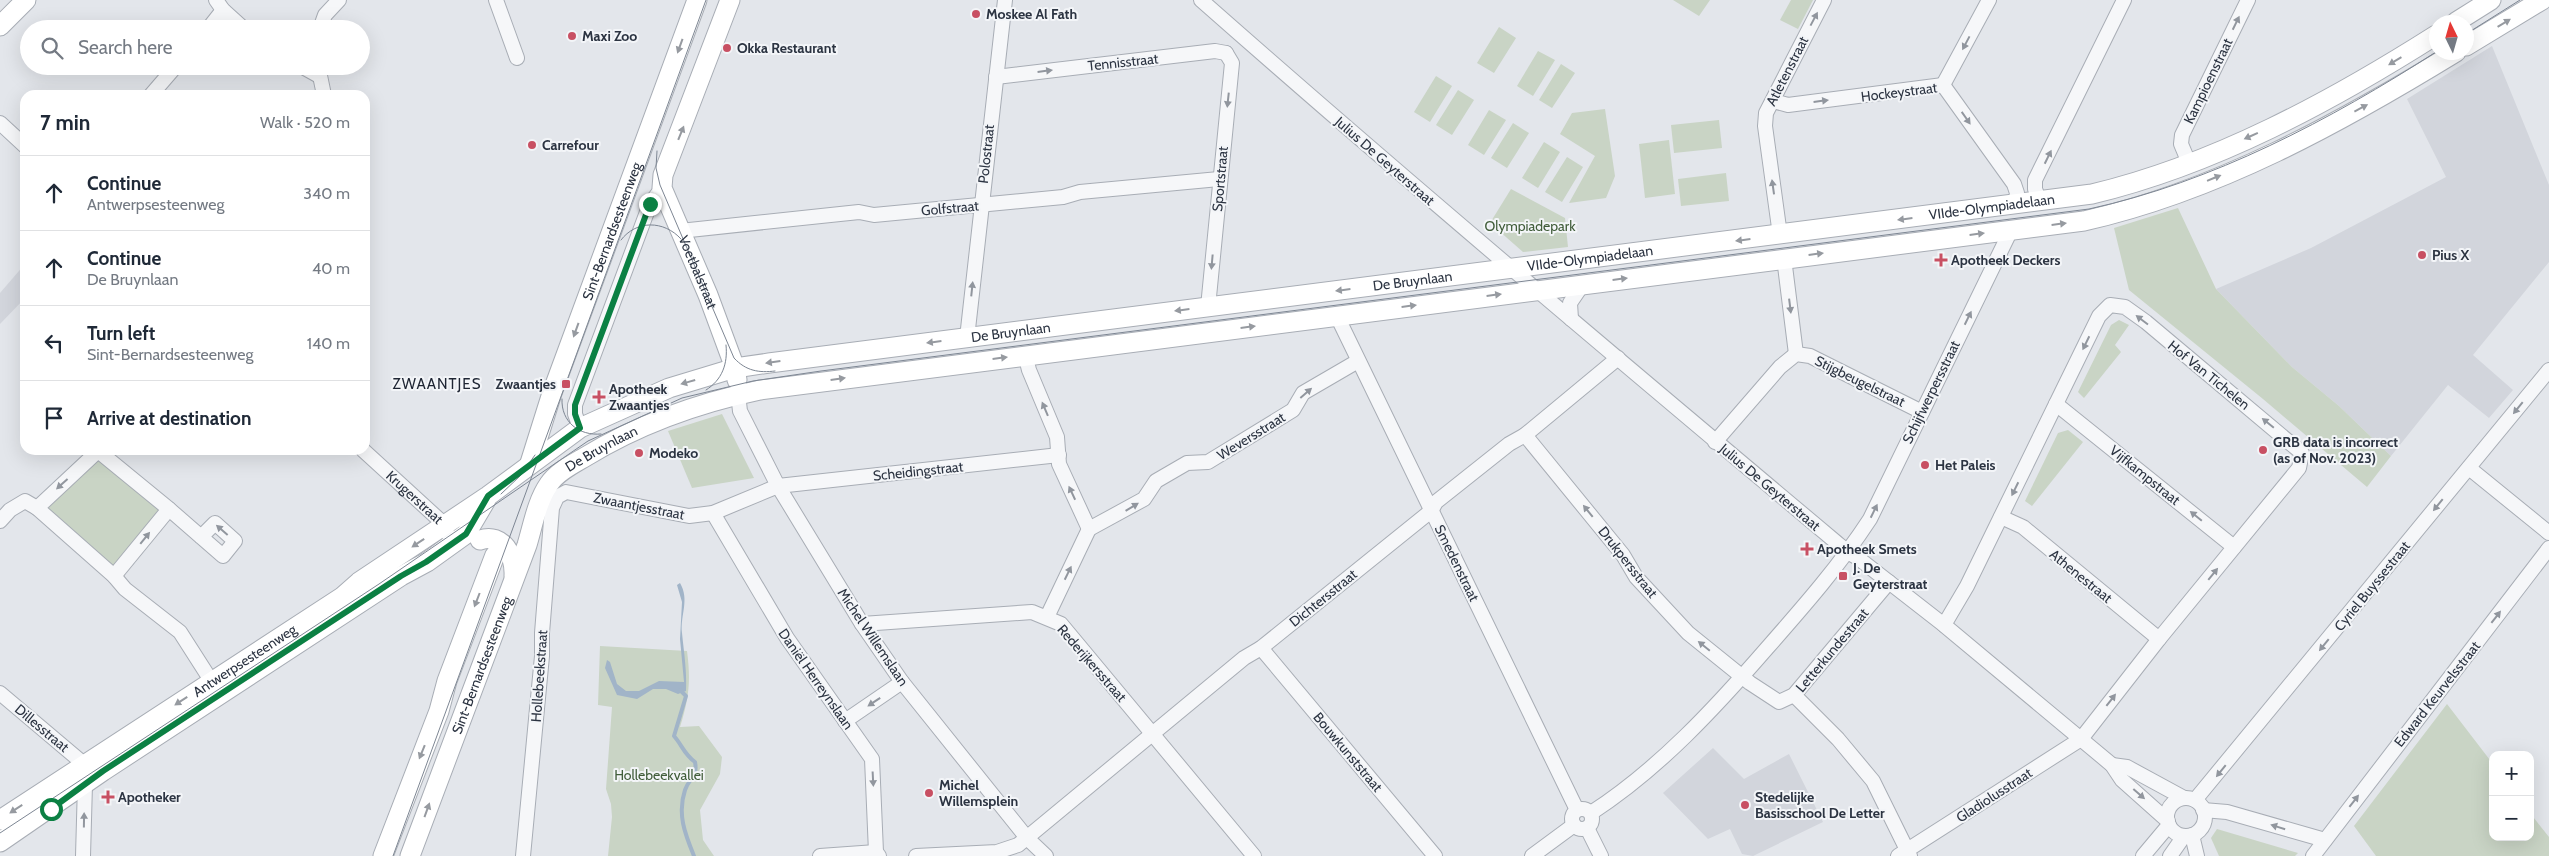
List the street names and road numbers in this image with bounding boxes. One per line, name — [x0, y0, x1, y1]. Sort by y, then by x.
street label: Atletenstraat — [1762, 33, 1812, 109]
street label: Kampioenstraat — [2179, 35, 2237, 127]
street label: Tennisstraat — [1087, 49, 1159, 75]
street label: Hockeystraat — [1860, 78, 1938, 106]
street label: Julius De Geyterstraat — [1331, 112, 1439, 209]
street label: Polostraat — [974, 123, 998, 184]
street label: Sportstraat — [1208, 145, 1232, 212]
street label: Sint-Bernardsesteenweg — [578, 159, 646, 303]
street label: VIIde-Olympiadelaan — [1928, 190, 2056, 224]
street label: Golfstraat — [920, 196, 980, 219]
street label: Voetbalstraat — [674, 233, 721, 312]
street label: VIIde-Olympiadelaan — [1526, 241, 1654, 275]
street label: De Bruynlaan — [1372, 267, 1453, 295]
street label: De Bruynlaan — [970, 318, 1052, 346]
street label: Hof Van Tichelen — [2164, 336, 2254, 414]
street label: Schijfwerpersstraat — [1898, 337, 1964, 446]
street label: Stijgbeugelstraat — [1812, 351, 1908, 411]
street label: Weversstraat — [1214, 408, 1289, 464]
street label: De Bruynlaan — [562, 421, 640, 476]
street label: Julius De Geyterstraat — [1715, 439, 1824, 535]
street label: Vijfkampstraat — [2106, 441, 2184, 509]
street label: Scheidingstraat — [872, 457, 964, 485]
street label: Krugerstraat — [382, 467, 447, 528]
street label: Zwaantjesstraat — [592, 488, 686, 524]
street label: Smedenstraat — [1431, 522, 1483, 605]
street label: Drukpersstraat — [1594, 523, 1662, 602]
street label: Cyriel Buyssestraat — [2330, 537, 2414, 635]
street label: Athenestraat — [2046, 545, 2116, 607]
street label: Dichtersstraat — [1286, 565, 1361, 631]
street label: Michel Willemslaan — [834, 585, 913, 690]
street label: Sint-Bernardsesteenweg — [448, 593, 516, 736]
street label: Letterkundestraat — [1792, 604, 1873, 696]
street label: Antwerpsesteenweg — [189, 620, 301, 701]
street label: Rederijkersstraat — [1053, 621, 1131, 706]
street label: Daniël Herreynslaan — [774, 625, 858, 733]
street label: Hollebeekstraat — [527, 629, 551, 723]
street label: Edward Keurvelsstraat — [2390, 637, 2484, 751]
street label: Dillesstraat — [11, 700, 73, 756]
street label: Bouwkunststraat — [1309, 709, 1387, 796]
street label: Gladiolusstraat — [1953, 764, 2036, 826]

